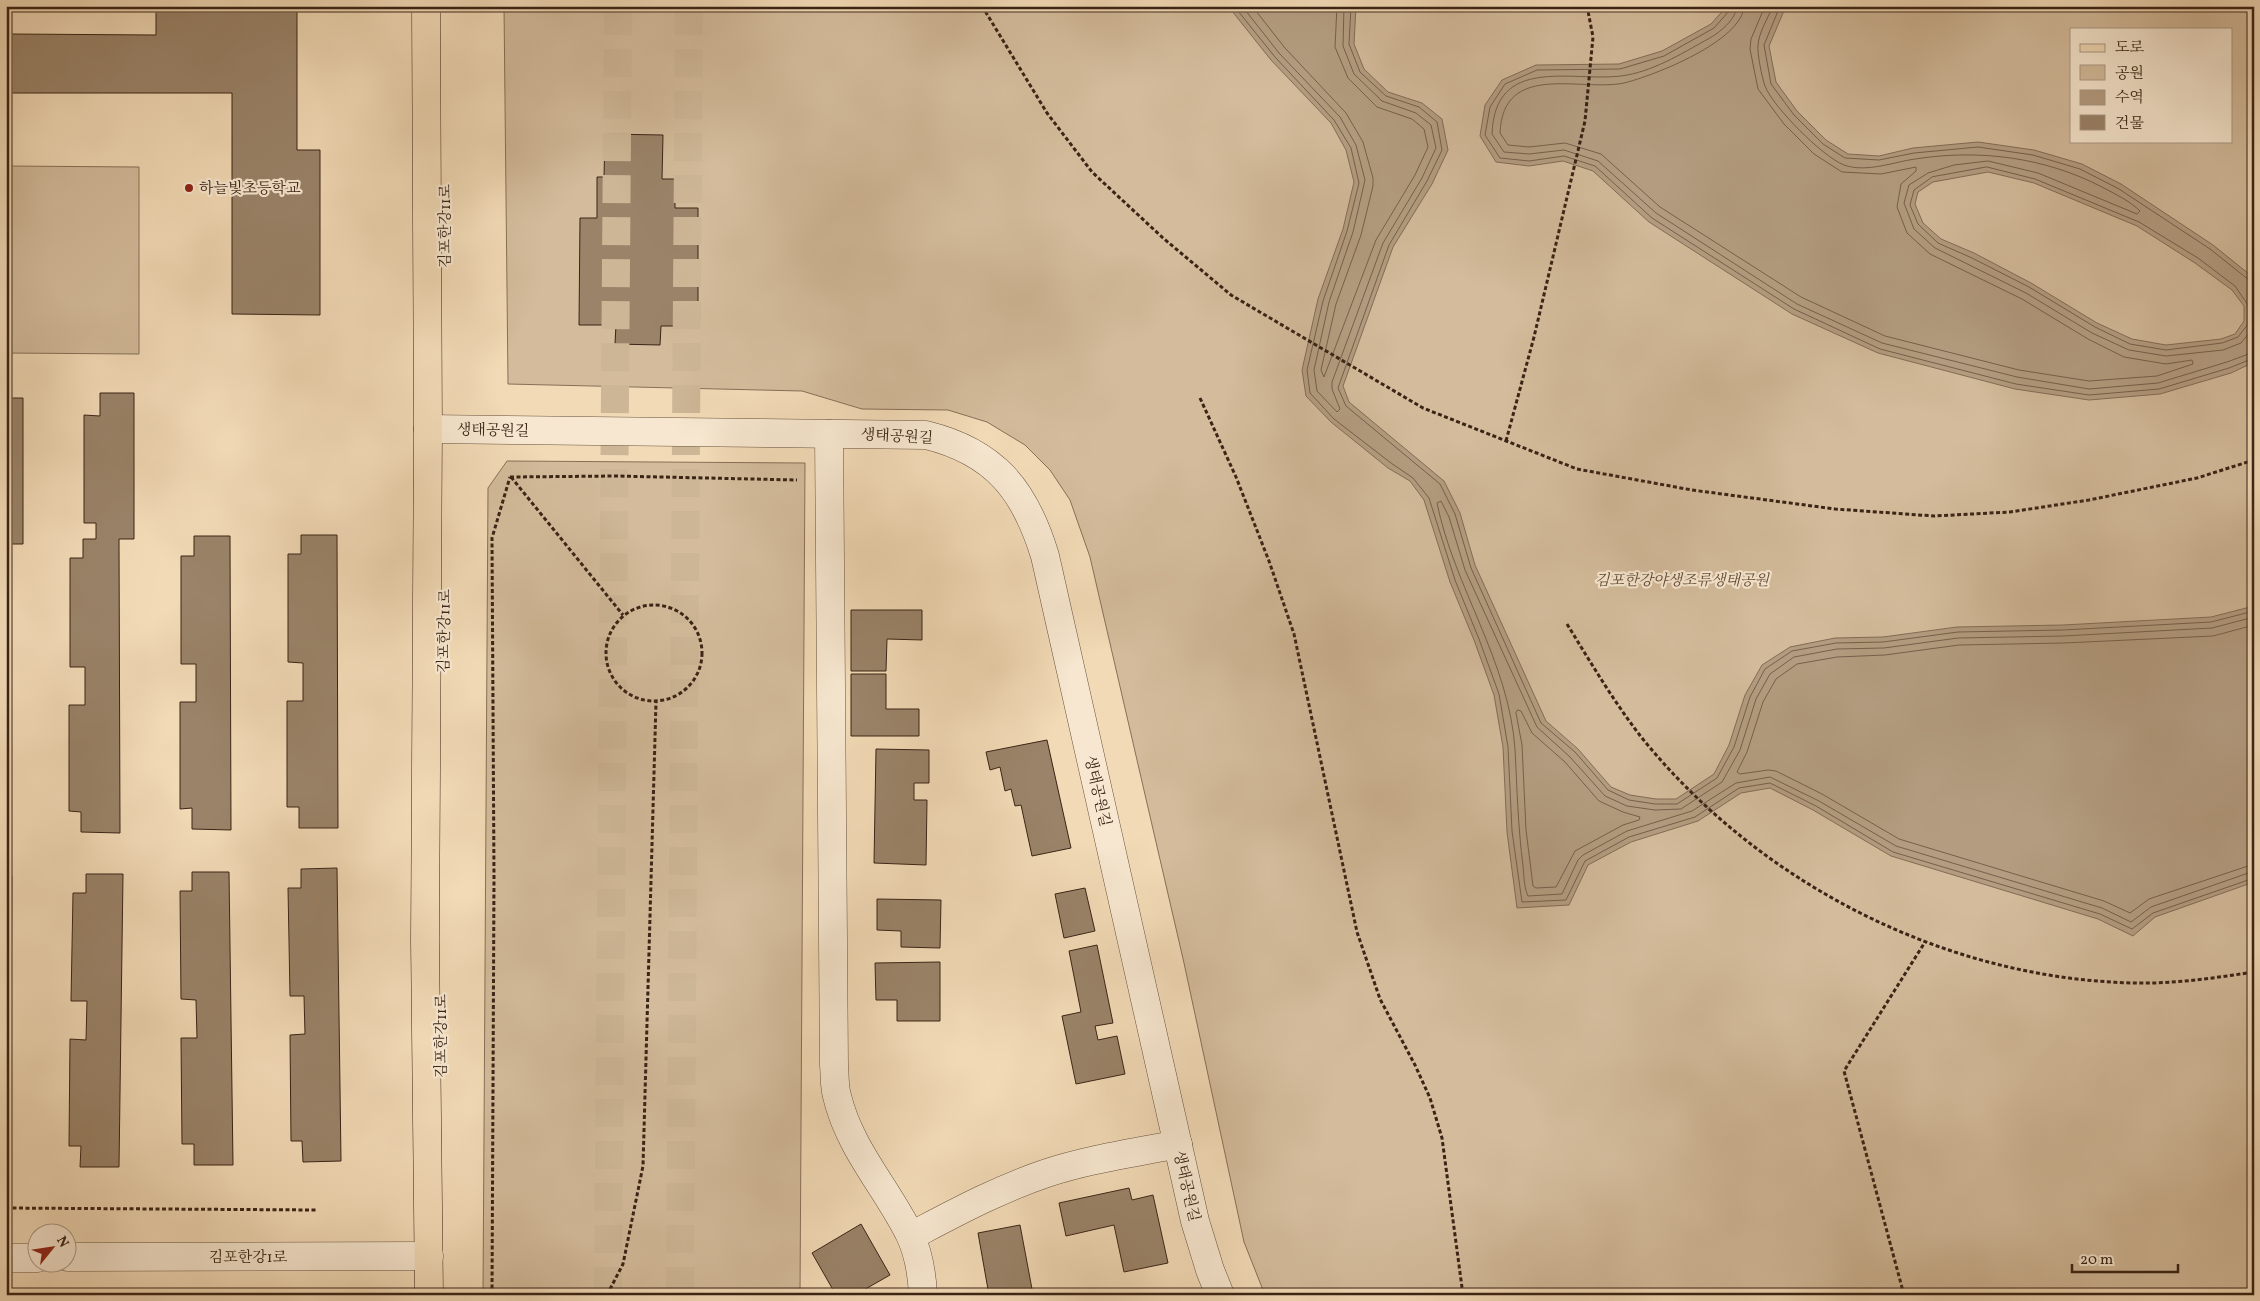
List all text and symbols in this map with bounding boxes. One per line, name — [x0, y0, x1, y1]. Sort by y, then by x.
legend — [2070, 28, 2232, 142]
text: 도로 — [2115, 38, 2144, 59]
text: 공원 — [2115, 64, 2144, 85]
text: 수역 — [2115, 88, 2144, 109]
text: 건물 — [2115, 114, 2144, 135]
place label: 하늘빛초등학교 — [199, 179, 301, 200]
marker: 하늘빛초등학교 — [183, 182, 195, 194]
street label: 김포한강11로 — [436, 183, 457, 268]
street label: 생태공원길 — [457, 420, 529, 443]
street label: 생태공원길 — [860, 425, 934, 450]
park label: 김포한강야생조류생태공원 — [1595, 571, 1770, 592]
street label: 김포한강11로 — [434, 588, 457, 673]
street label: 생태공원길 — [1078, 754, 1115, 829]
street label: 김포한강11로 — [432, 993, 453, 1078]
street label: 생태공원길 — [1167, 1149, 1204, 1224]
north arrow — [28, 1224, 78, 1274]
text: N — [51, 1233, 73, 1251]
scale bar — [2072, 1241, 2179, 1273]
street label: 김포한강1로 — [209, 1248, 288, 1269]
text: 20 m — [2080, 1250, 2113, 1271]

